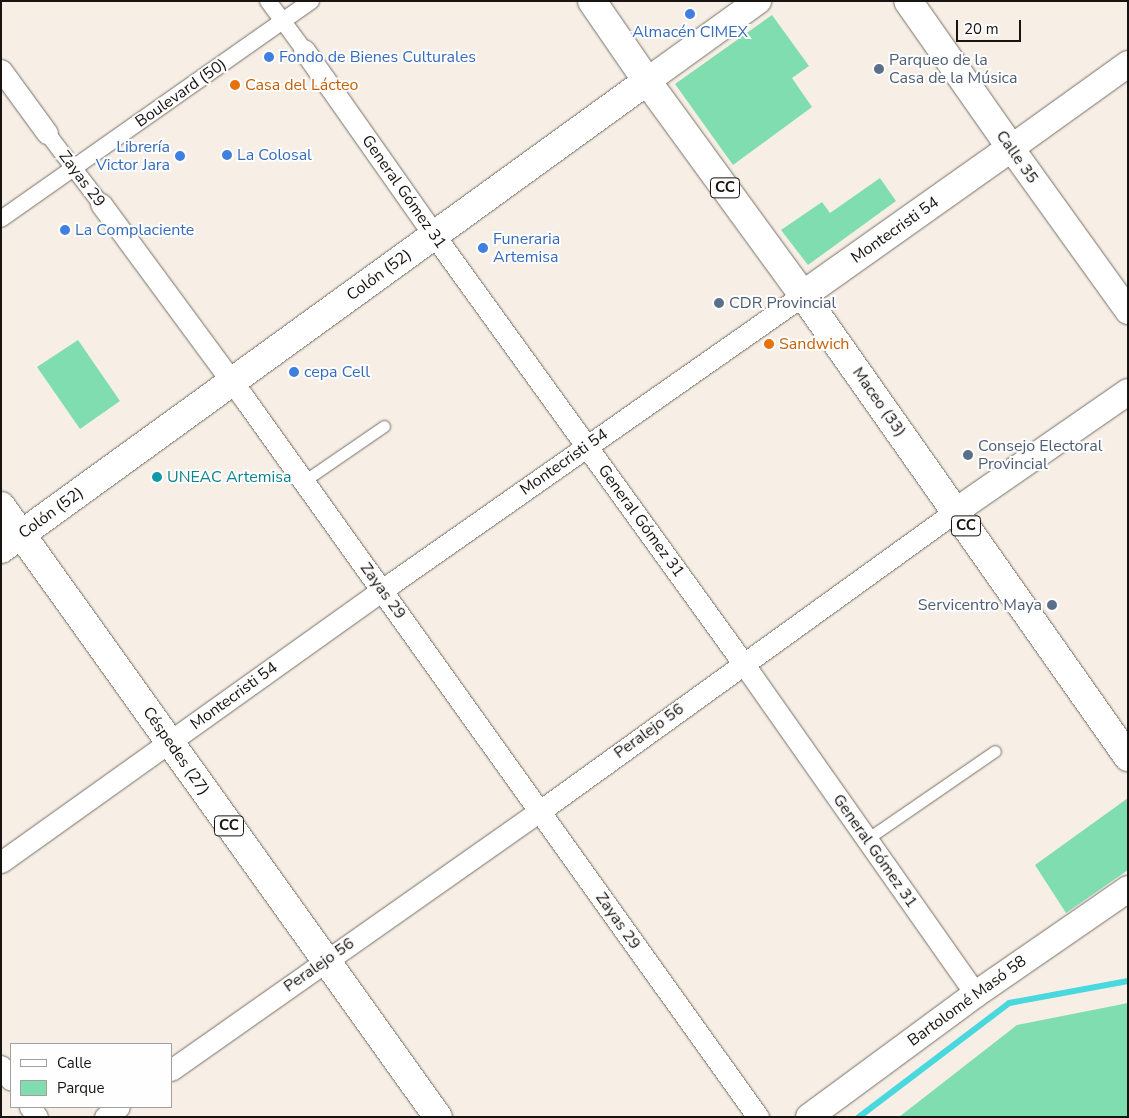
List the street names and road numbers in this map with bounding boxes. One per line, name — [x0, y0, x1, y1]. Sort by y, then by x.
street label: Boulevard (50) — [132, 55, 230, 131]
street label: Calle 35 — [992, 127, 1042, 187]
street label: General Gómez 31 — [358, 132, 450, 252]
street label: Zayas 29 — [55, 147, 109, 211]
road number: CC — [709, 176, 741, 200]
street label: Montecristi 54 — [847, 193, 943, 267]
street label: Colón (52) — [343, 245, 415, 305]
street label: Maceo (33) — [848, 364, 910, 440]
street label: Montecristi 54 — [516, 425, 612, 499]
street label: General Gómez 31 — [594, 461, 688, 581]
street label: Colón (52) — [15, 483, 87, 543]
road number: CC — [950, 514, 982, 538]
street label: Zayas 29 — [356, 559, 410, 623]
street label: Montecristi 54 — [187, 658, 281, 734]
street label: Peralejo 56 — [610, 699, 688, 763]
street label: Céspedes (27) — [139, 703, 213, 799]
street label: General Gómez 31 — [829, 791, 921, 911]
road number: CC — [213, 814, 245, 838]
street label: Zayas 29 — [591, 889, 645, 953]
street label: Peralejo 56 — [280, 934, 358, 996]
street label: Bartolomé Masó 58 — [904, 952, 1030, 1050]

